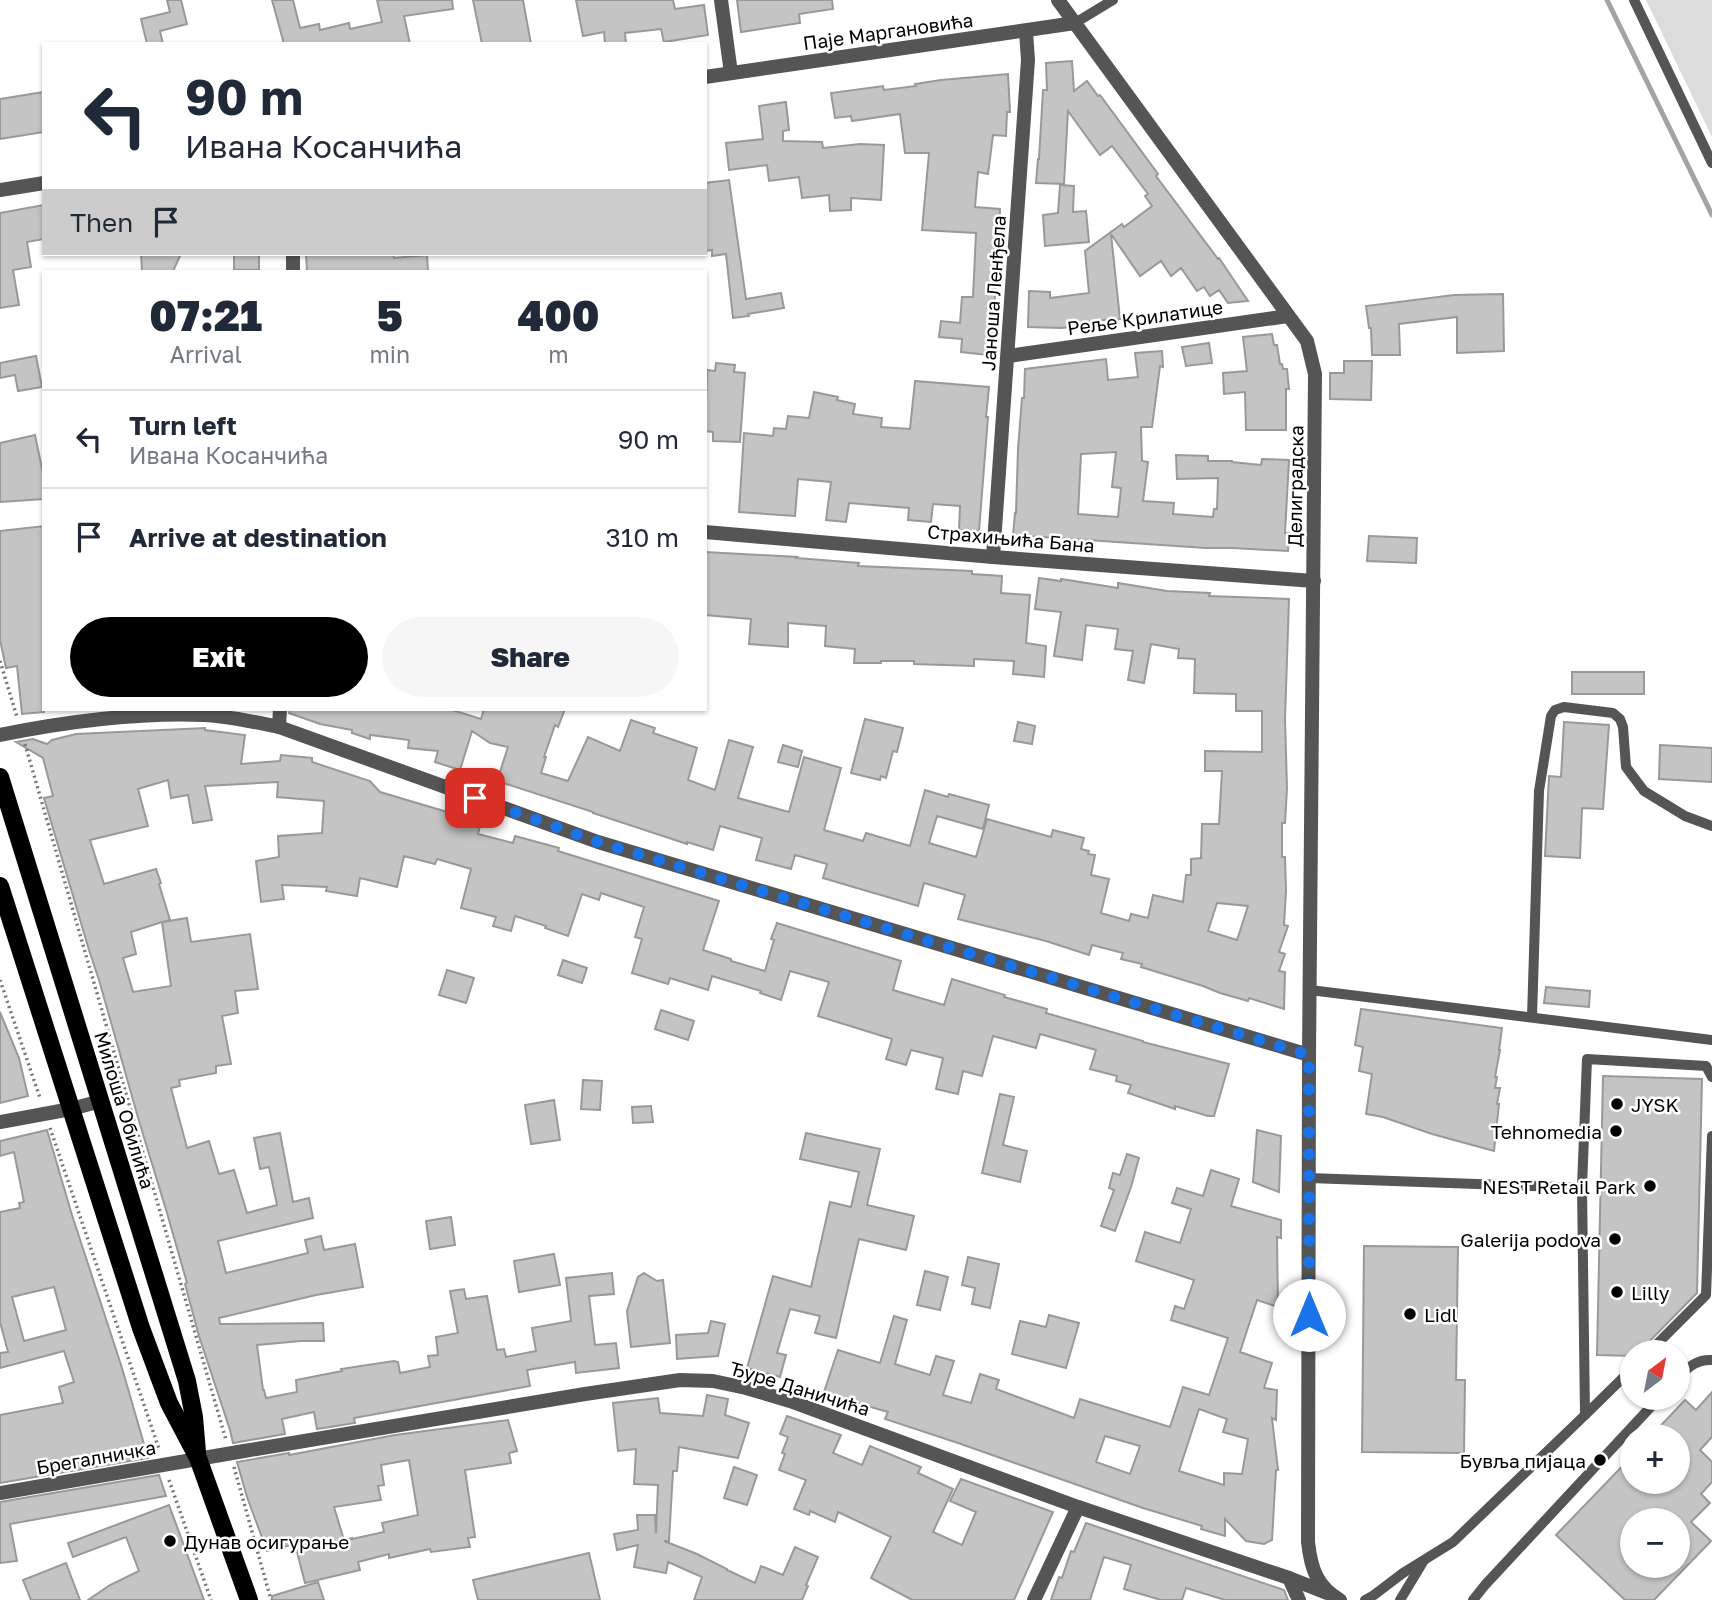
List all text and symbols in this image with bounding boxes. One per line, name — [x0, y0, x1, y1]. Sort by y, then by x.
street label: Паје Маргановића — [801, 8, 975, 54]
text: 90 m — [185, 67, 303, 126]
icon: left — [70, 70, 161, 161]
text: Ивана Косанчића — [185, 127, 462, 165]
icon: arrive — [147, 203, 185, 241]
text: Then — [70, 207, 133, 238]
street label: Јаноша Ленђела — [976, 214, 1010, 372]
text: 07:21 — [149, 290, 262, 340]
text: 5 — [377, 290, 403, 340]
text: 400 — [517, 290, 600, 340]
street label: Реље Крилатице — [1066, 295, 1224, 339]
text: Arrival — [170, 340, 242, 368]
text: min — [369, 340, 410, 368]
text: m — [548, 340, 569, 368]
text: Turn left — [129, 410, 237, 441]
icon: left — [70, 420, 108, 458]
text: 90 m — [618, 424, 679, 455]
street label: Делиградска — [1282, 425, 1308, 547]
text: Ивана Косанчића — [129, 441, 328, 469]
icon: arrive — [70, 518, 108, 556]
street label: Страхињића Бана — [926, 519, 1096, 557]
text: Arrive at destination — [129, 522, 387, 553]
text: 310 m — [606, 522, 679, 553]
button: Exit — [70, 617, 368, 697]
button: Share — [382, 617, 679, 697]
pin — [445, 768, 505, 828]
icon: arrive — [456, 779, 494, 817]
street label: Милоша Обилића — [90, 1028, 160, 1192]
place label: JYSK — [1631, 1093, 1679, 1116]
marker: JYSK — [1609, 1096, 1625, 1112]
place label: Tehnomedia — [1491, 1120, 1602, 1143]
marker: Tehnomedia — [1608, 1123, 1624, 1139]
place label: NEST Retail Park — [1482, 1175, 1636, 1198]
marker: NEST Retail Park — [1642, 1178, 1658, 1194]
place label: Galerija podova — [1460, 1228, 1601, 1251]
marker: Galerija podova — [1607, 1231, 1623, 1247]
position arrow — [1272, 1278, 1346, 1352]
place label: Lilly — [1631, 1281, 1670, 1304]
marker: Lilly — [1609, 1284, 1625, 1300]
place label: Lidl — [1424, 1303, 1458, 1326]
marker: Lidl — [1402, 1306, 1418, 1322]
north arrow — [1620, 1340, 1690, 1410]
map controls — [1620, 1340, 1690, 1578]
street label: Ђуре Даничића — [727, 1356, 873, 1420]
button: + — [1620, 1424, 1690, 1494]
street label: Брегалничка — [35, 1435, 157, 1479]
place label: Бувља пијаца — [1460, 1449, 1586, 1472]
marker: Бувља пијаца — [1592, 1452, 1608, 1468]
button: − — [1620, 1508, 1690, 1578]
place label: Дунав осигурање — [184, 1530, 349, 1553]
marker: Дунав осигурање — [162, 1533, 178, 1549]

